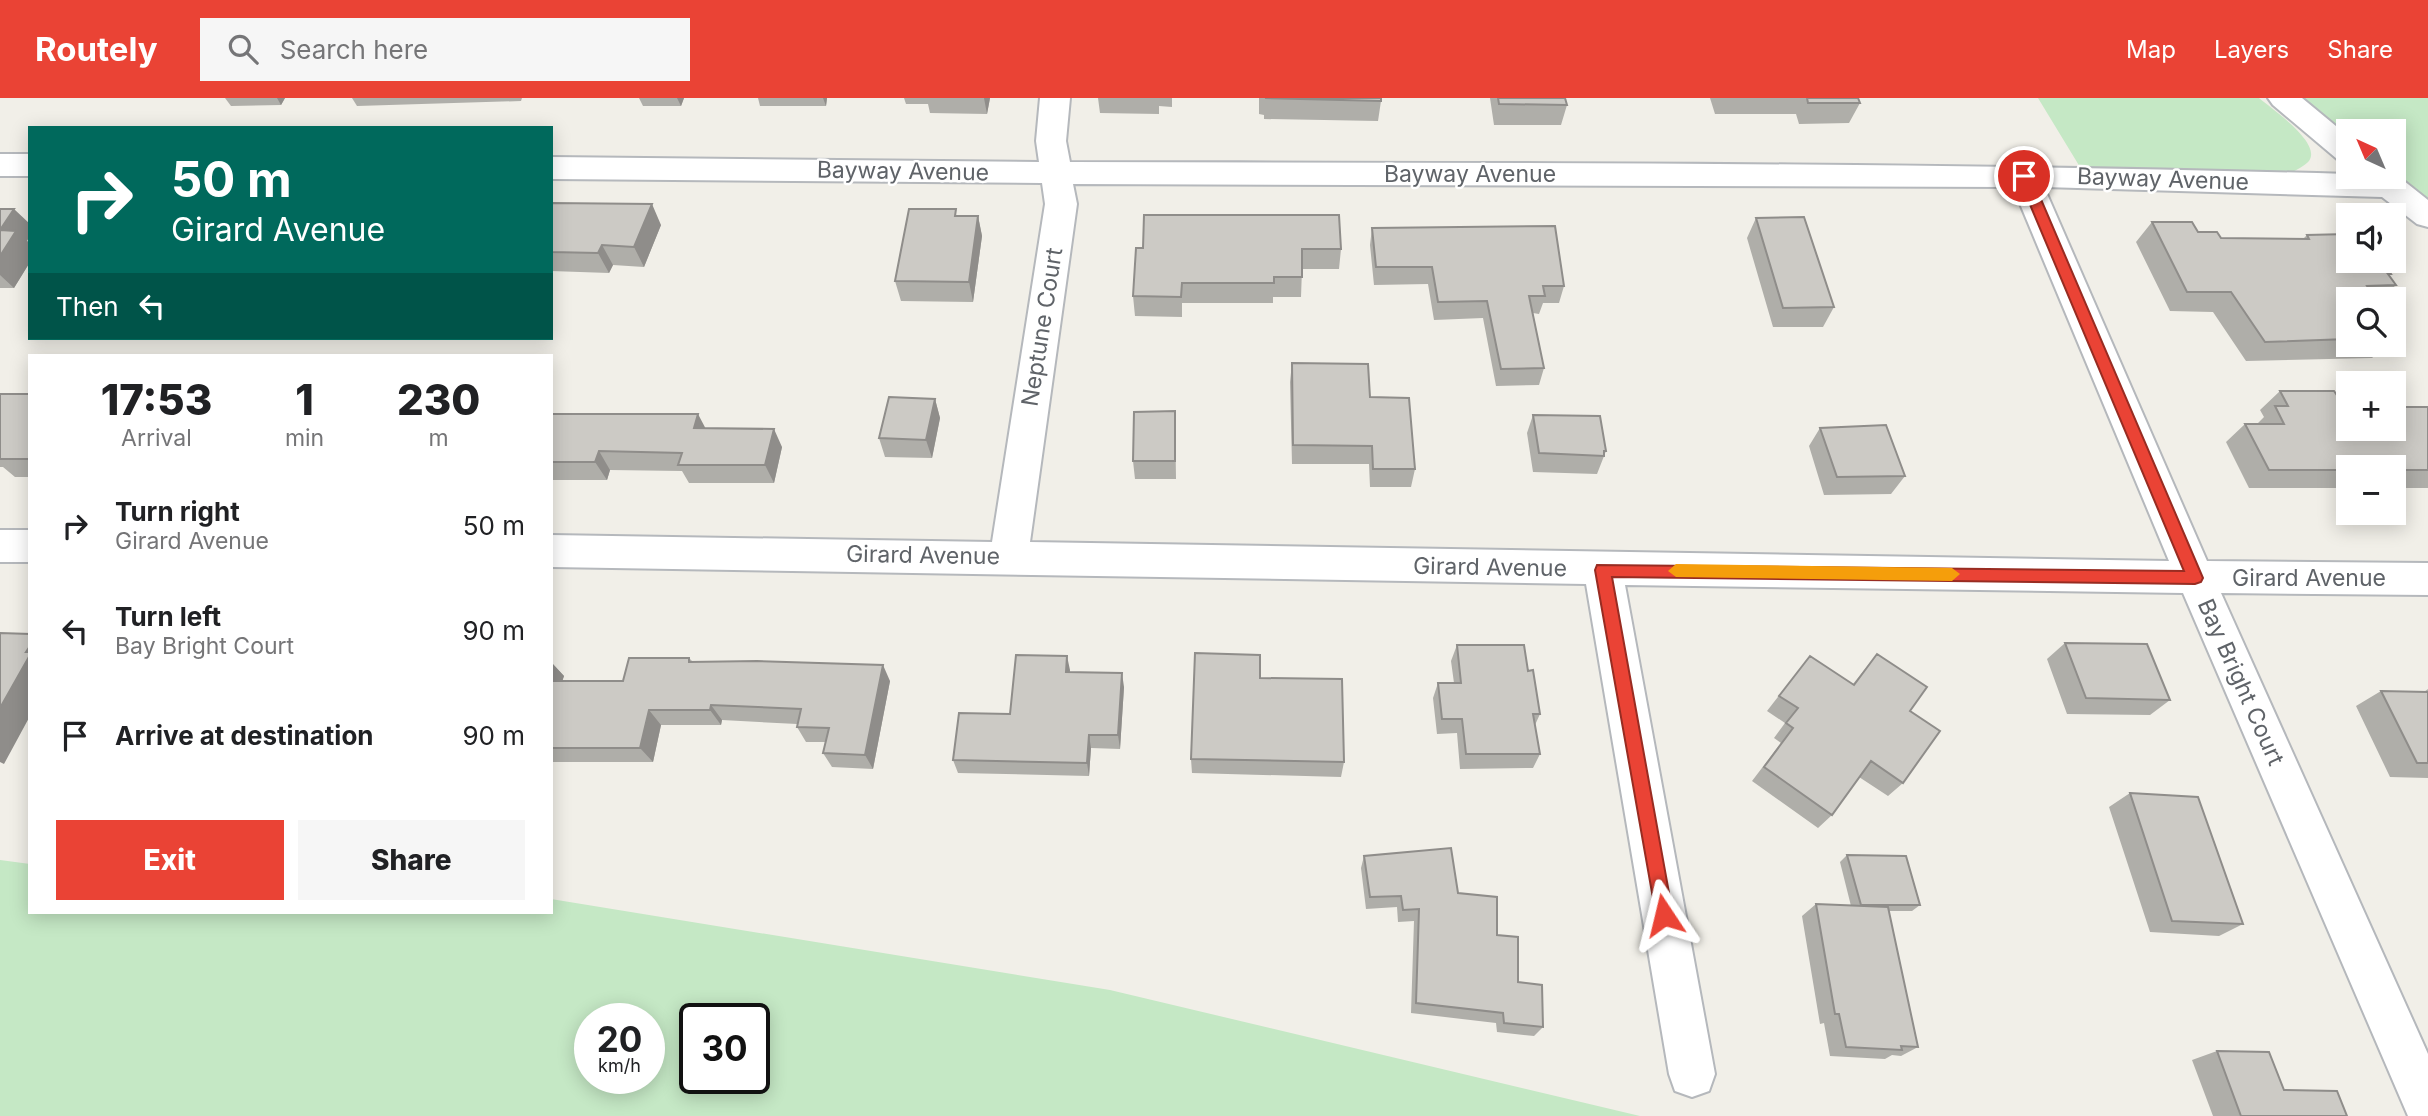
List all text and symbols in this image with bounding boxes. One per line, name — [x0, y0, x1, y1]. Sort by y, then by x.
search box — [200, 18, 690, 81]
text: Routely — [35, 29, 158, 69]
icon: search — [224, 30, 262, 68]
text: Search here — [280, 34, 428, 65]
text: Map — [2126, 35, 2176, 64]
text: Layers — [2214, 35, 2289, 64]
text: Share — [2327, 35, 2393, 64]
north arrow — [2336, 119, 2406, 189]
map controls — [2336, 119, 2406, 525]
pin — [1994, 146, 2054, 206]
text: 50 m — [171, 150, 292, 209]
icon: right — [56, 154, 147, 245]
street label: Bayway Avenue — [817, 155, 989, 187]
icon: arrive — [2005, 157, 2043, 195]
street label: Bayway Avenue — [1384, 160, 1556, 188]
street label: Bayway Avenue — [2076, 162, 2250, 196]
button: sound — [2336, 203, 2406, 273]
text: Girard Avenue — [171, 210, 385, 249]
street label: Neptune Court — [1016, 245, 1068, 408]
icon: left — [133, 287, 171, 325]
button: search — [2336, 287, 2406, 357]
text: Then — [56, 291, 119, 322]
button: + — [2336, 371, 2406, 441]
text: 17:53 — [101, 374, 212, 425]
text: 1 — [295, 374, 314, 425]
text: 230 — [397, 374, 480, 425]
text: Arrival — [121, 424, 192, 452]
text: min — [285, 424, 324, 452]
text: m — [429, 424, 449, 452]
button: − — [2336, 455, 2406, 525]
text: Turn right — [115, 496, 240, 527]
icon: right — [56, 507, 94, 545]
text: 50 m — [463, 510, 525, 541]
text: Girard Avenue — [115, 527, 269, 555]
street label: Girard Avenue — [846, 540, 1000, 570]
street label: Girard Avenue — [1413, 552, 1567, 582]
street label: Girard Avenue — [2232, 564, 2386, 592]
street label: Bay Bright Court — [2192, 595, 2290, 770]
text: Turn left — [115, 601, 221, 632]
icon: left — [56, 612, 94, 650]
text: 90 m — [462, 615, 525, 646]
text: Bay Bright Court — [115, 632, 294, 660]
icon: arrive — [56, 717, 94, 755]
text: Arrive at destination — [115, 720, 374, 751]
text: 90 m — [462, 720, 525, 751]
button: Exit — [56, 820, 284, 900]
button: Share — [298, 820, 525, 900]
position arrow — [1627, 878, 1701, 952]
speed limit sign: 30 — [679, 1003, 770, 1094]
text: 20 — [597, 1018, 642, 1060]
text: km/h — [598, 1055, 641, 1076]

